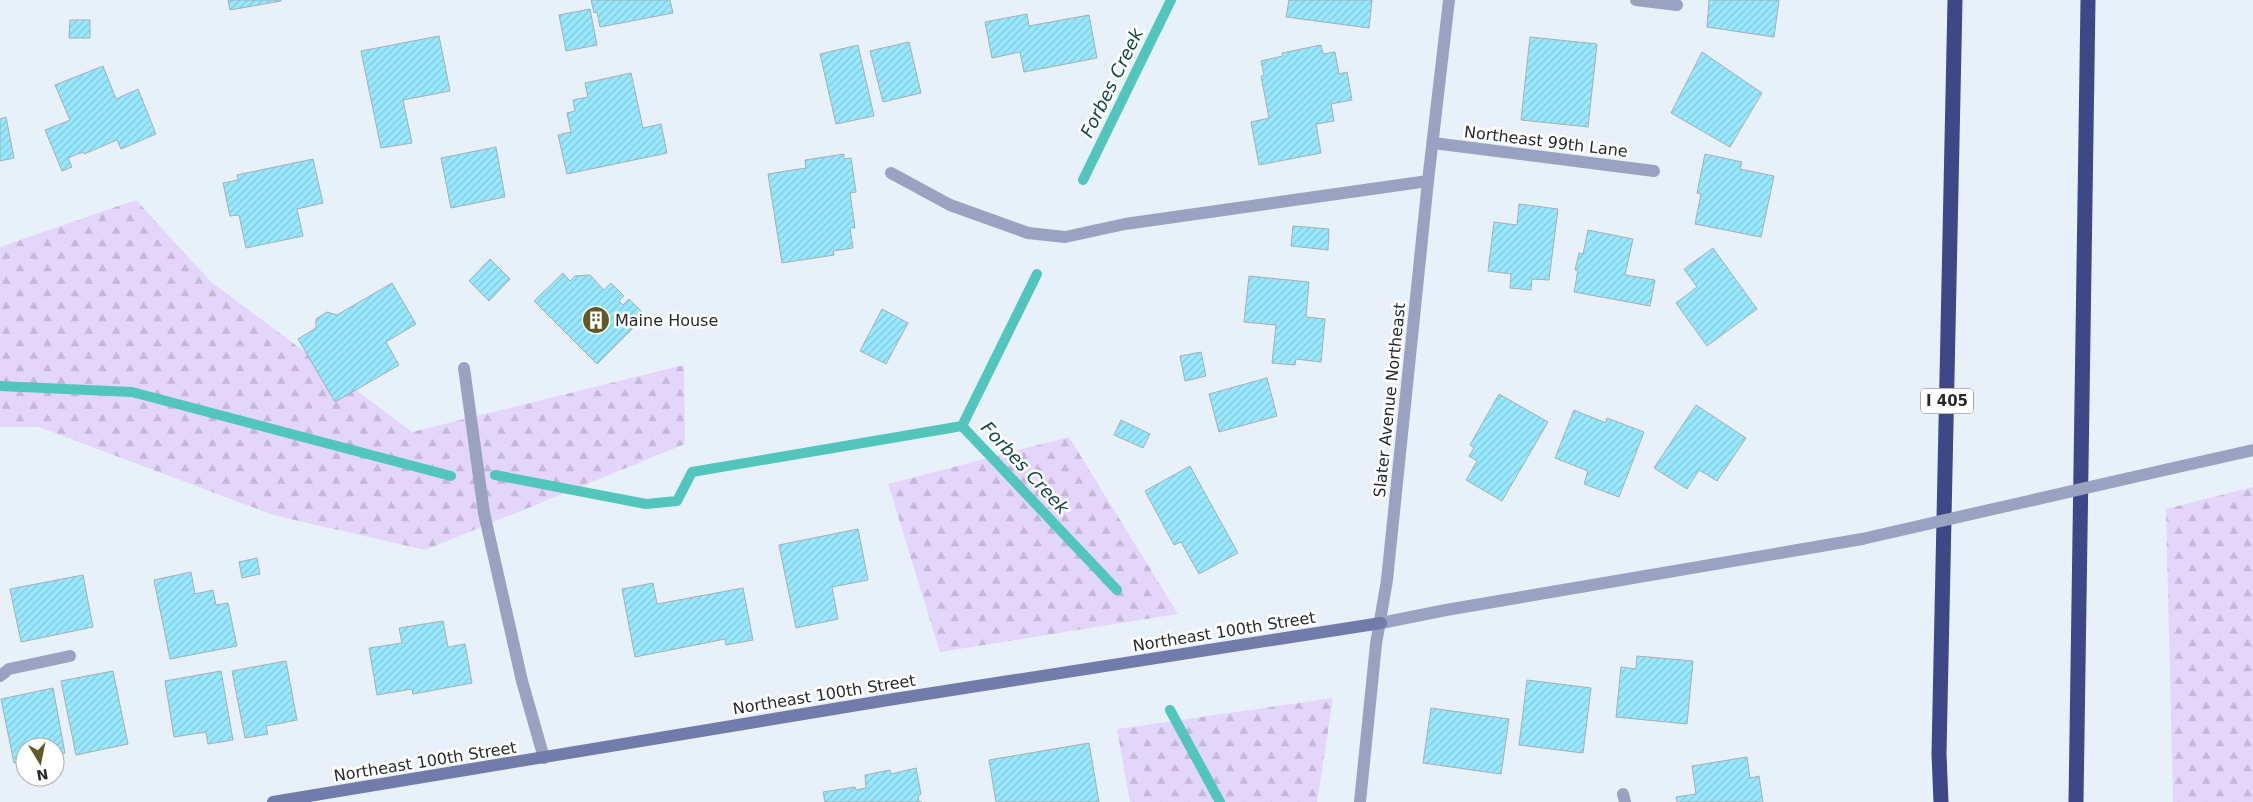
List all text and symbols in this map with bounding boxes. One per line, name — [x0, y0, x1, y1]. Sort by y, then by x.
water label: Forbes Creek — [1076, 23, 1148, 141]
street label: Northeast 99th Lane — [1463, 122, 1629, 161]
street label: Slater Avenue Northeast — [1370, 302, 1409, 498]
building icon: Maine House — [581, 305, 611, 335]
place label: Maine House — [615, 311, 718, 330]
road number: I 405 — [1921, 388, 1973, 414]
water label: Forbes Creek — [977, 417, 1075, 519]
street label: Northeast 100th Street — [1131, 608, 1317, 655]
street label: Northeast 100th Street — [731, 671, 917, 718]
north arrow — [15, 737, 65, 787]
street label: Northeast 100th Street — [332, 738, 518, 785]
text: N — [35, 766, 49, 784]

